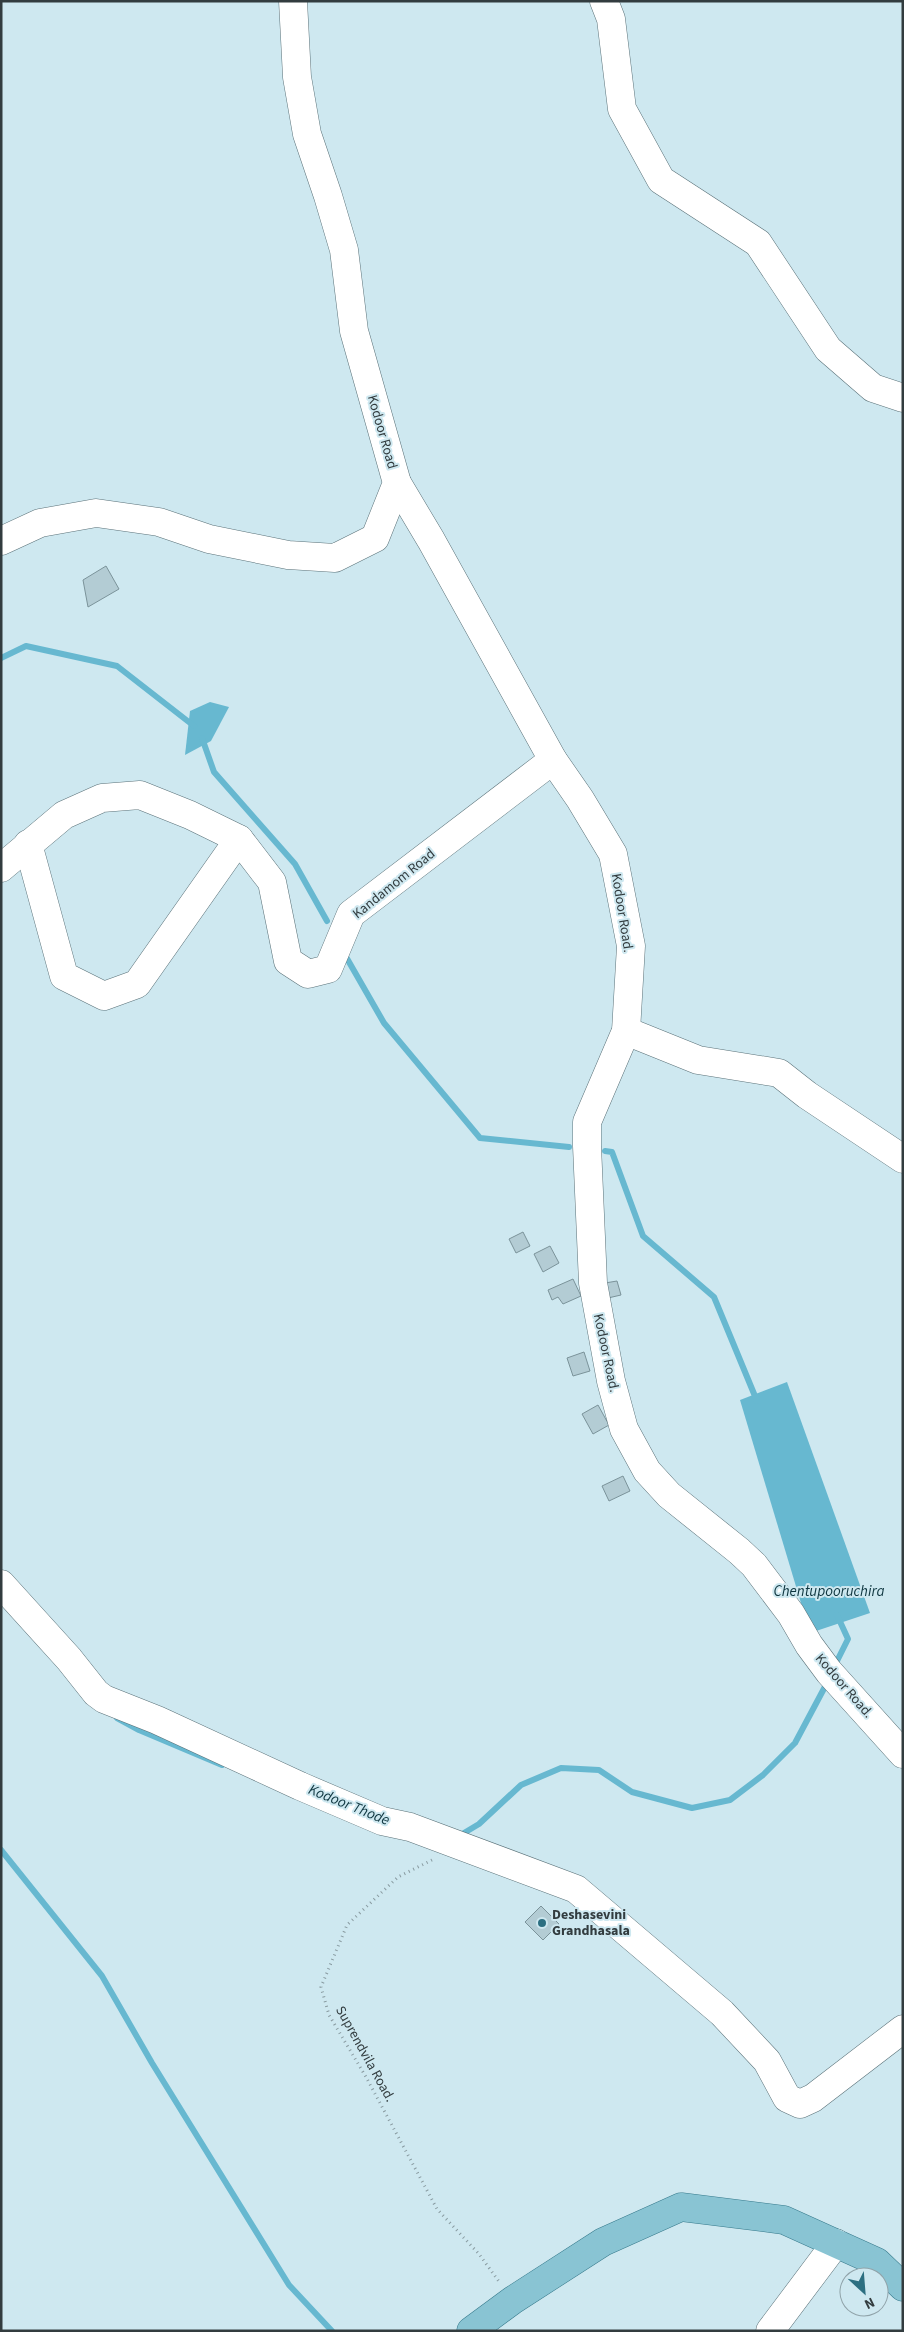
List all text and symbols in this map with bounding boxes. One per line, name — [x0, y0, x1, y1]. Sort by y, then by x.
street label: Kodoor Road — [362, 393, 402, 471]
street label: Kandamom Road — [348, 844, 440, 924]
street label: Kodoor Road. — [606, 872, 638, 954]
street label: Kodoor Road. — [588, 1312, 624, 1394]
water label: Chentupooruchira — [773, 1581, 885, 1602]
street label: Kodoor Road. — [810, 1649, 878, 1723]
water label: Kodoor Thode — [305, 1779, 393, 1831]
place label: Deshasevini Grandhasala — [552, 1905, 630, 1941]
marker: Deshasevini Grandhasala — [536, 1917, 548, 1929]
street label: Suprendvila Road. — [330, 2002, 400, 2106]
north arrow — [839, 2267, 889, 2317]
text: N — [861, 2292, 878, 2314]

